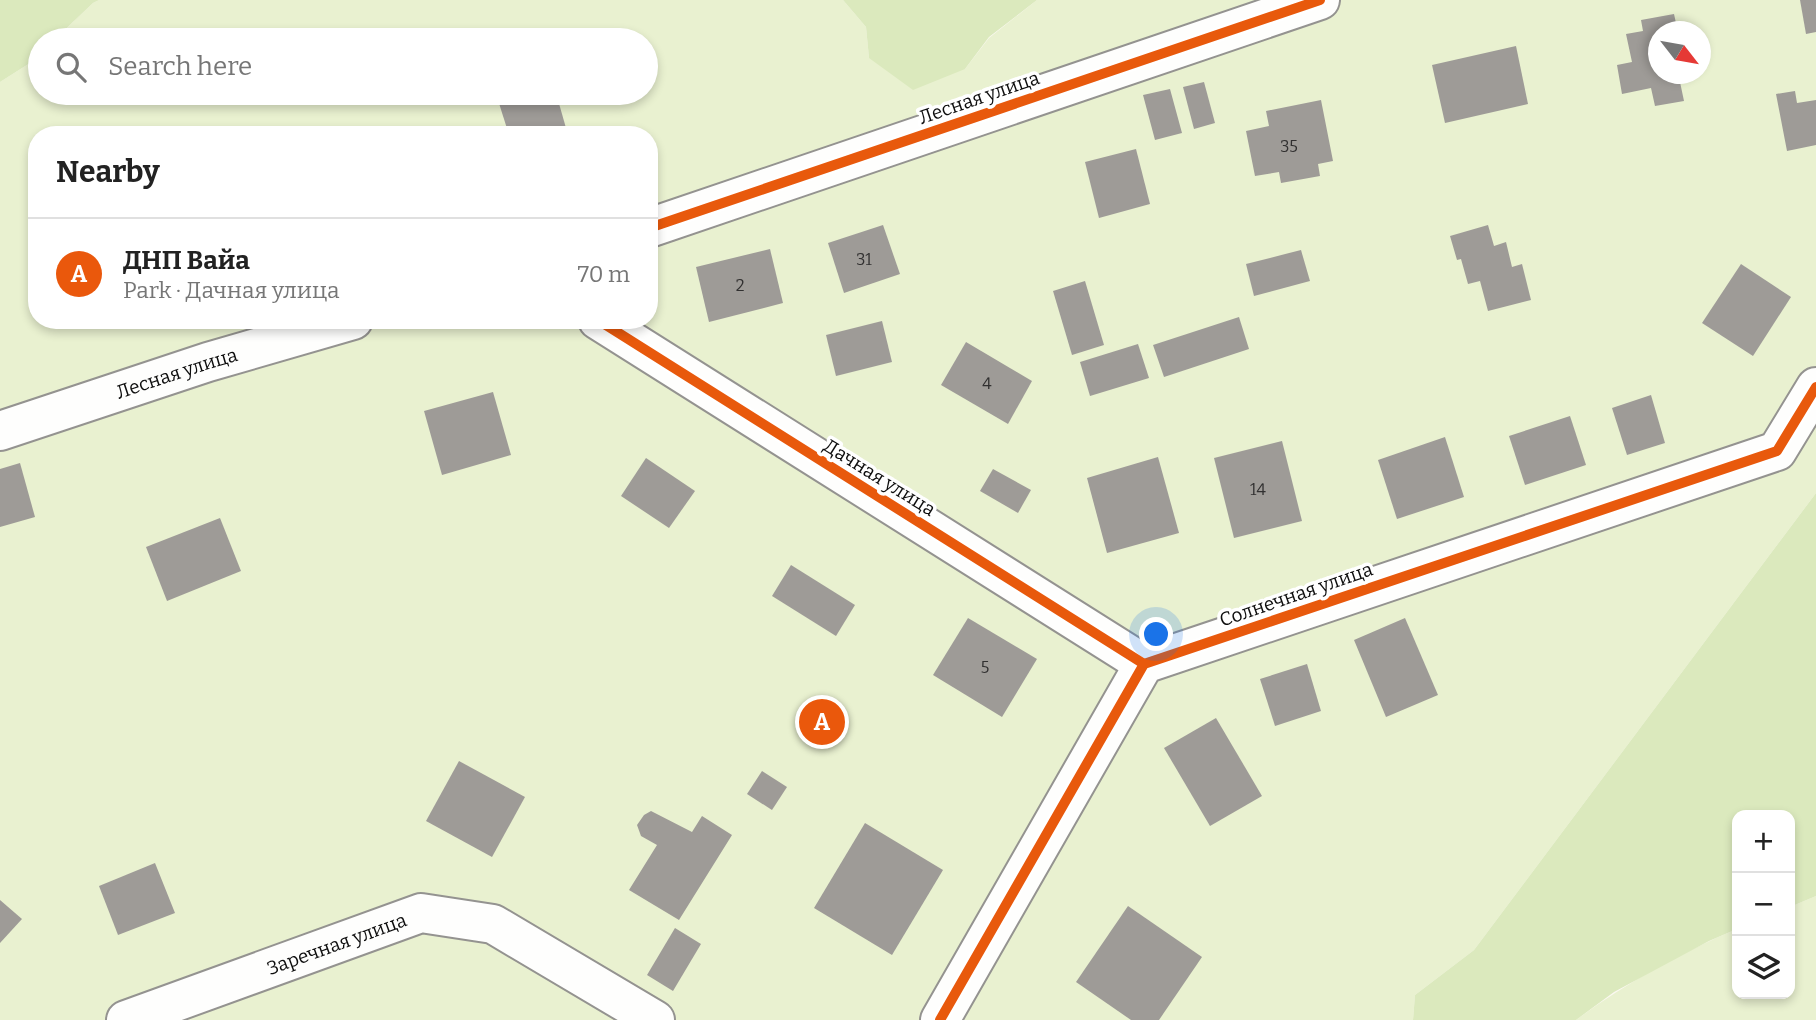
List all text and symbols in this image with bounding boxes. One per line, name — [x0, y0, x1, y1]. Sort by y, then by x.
north arrow — [1648, 21, 1711, 84]
search box — [28, 28, 658, 105]
icon: search — [52, 48, 90, 86]
text: Search here — [108, 51, 252, 82]
street label: Лесная улица — [916, 66, 1043, 129]
house number: 35 — [1280, 137, 1298, 156]
text: Nearby — [56, 154, 160, 190]
text: ДНП Вайа — [123, 245, 250, 276]
house number: 31 — [856, 250, 872, 269]
text: A — [71, 260, 87, 288]
text: 70 m — [578, 260, 630, 288]
text: Park · Дачная улица — [123, 276, 340, 304]
house number: 2 — [736, 276, 744, 295]
street label: Лесная улица — [113, 343, 241, 404]
house number: 4 — [982, 374, 992, 393]
street label: Дачная улица — [820, 434, 940, 521]
house number: 14 — [1250, 480, 1267, 499]
street label: Солнечная улица — [1216, 557, 1376, 631]
your location — [1139, 617, 1173, 651]
house number: 5 — [981, 658, 989, 677]
pin: A — [799, 696, 845, 748]
map controls — [1732, 810, 1795, 999]
button: + — [1732, 810, 1795, 873]
button: − — [1732, 873, 1795, 936]
street label: Заречная улица — [264, 908, 410, 980]
button: layers — [1732, 936, 1795, 999]

